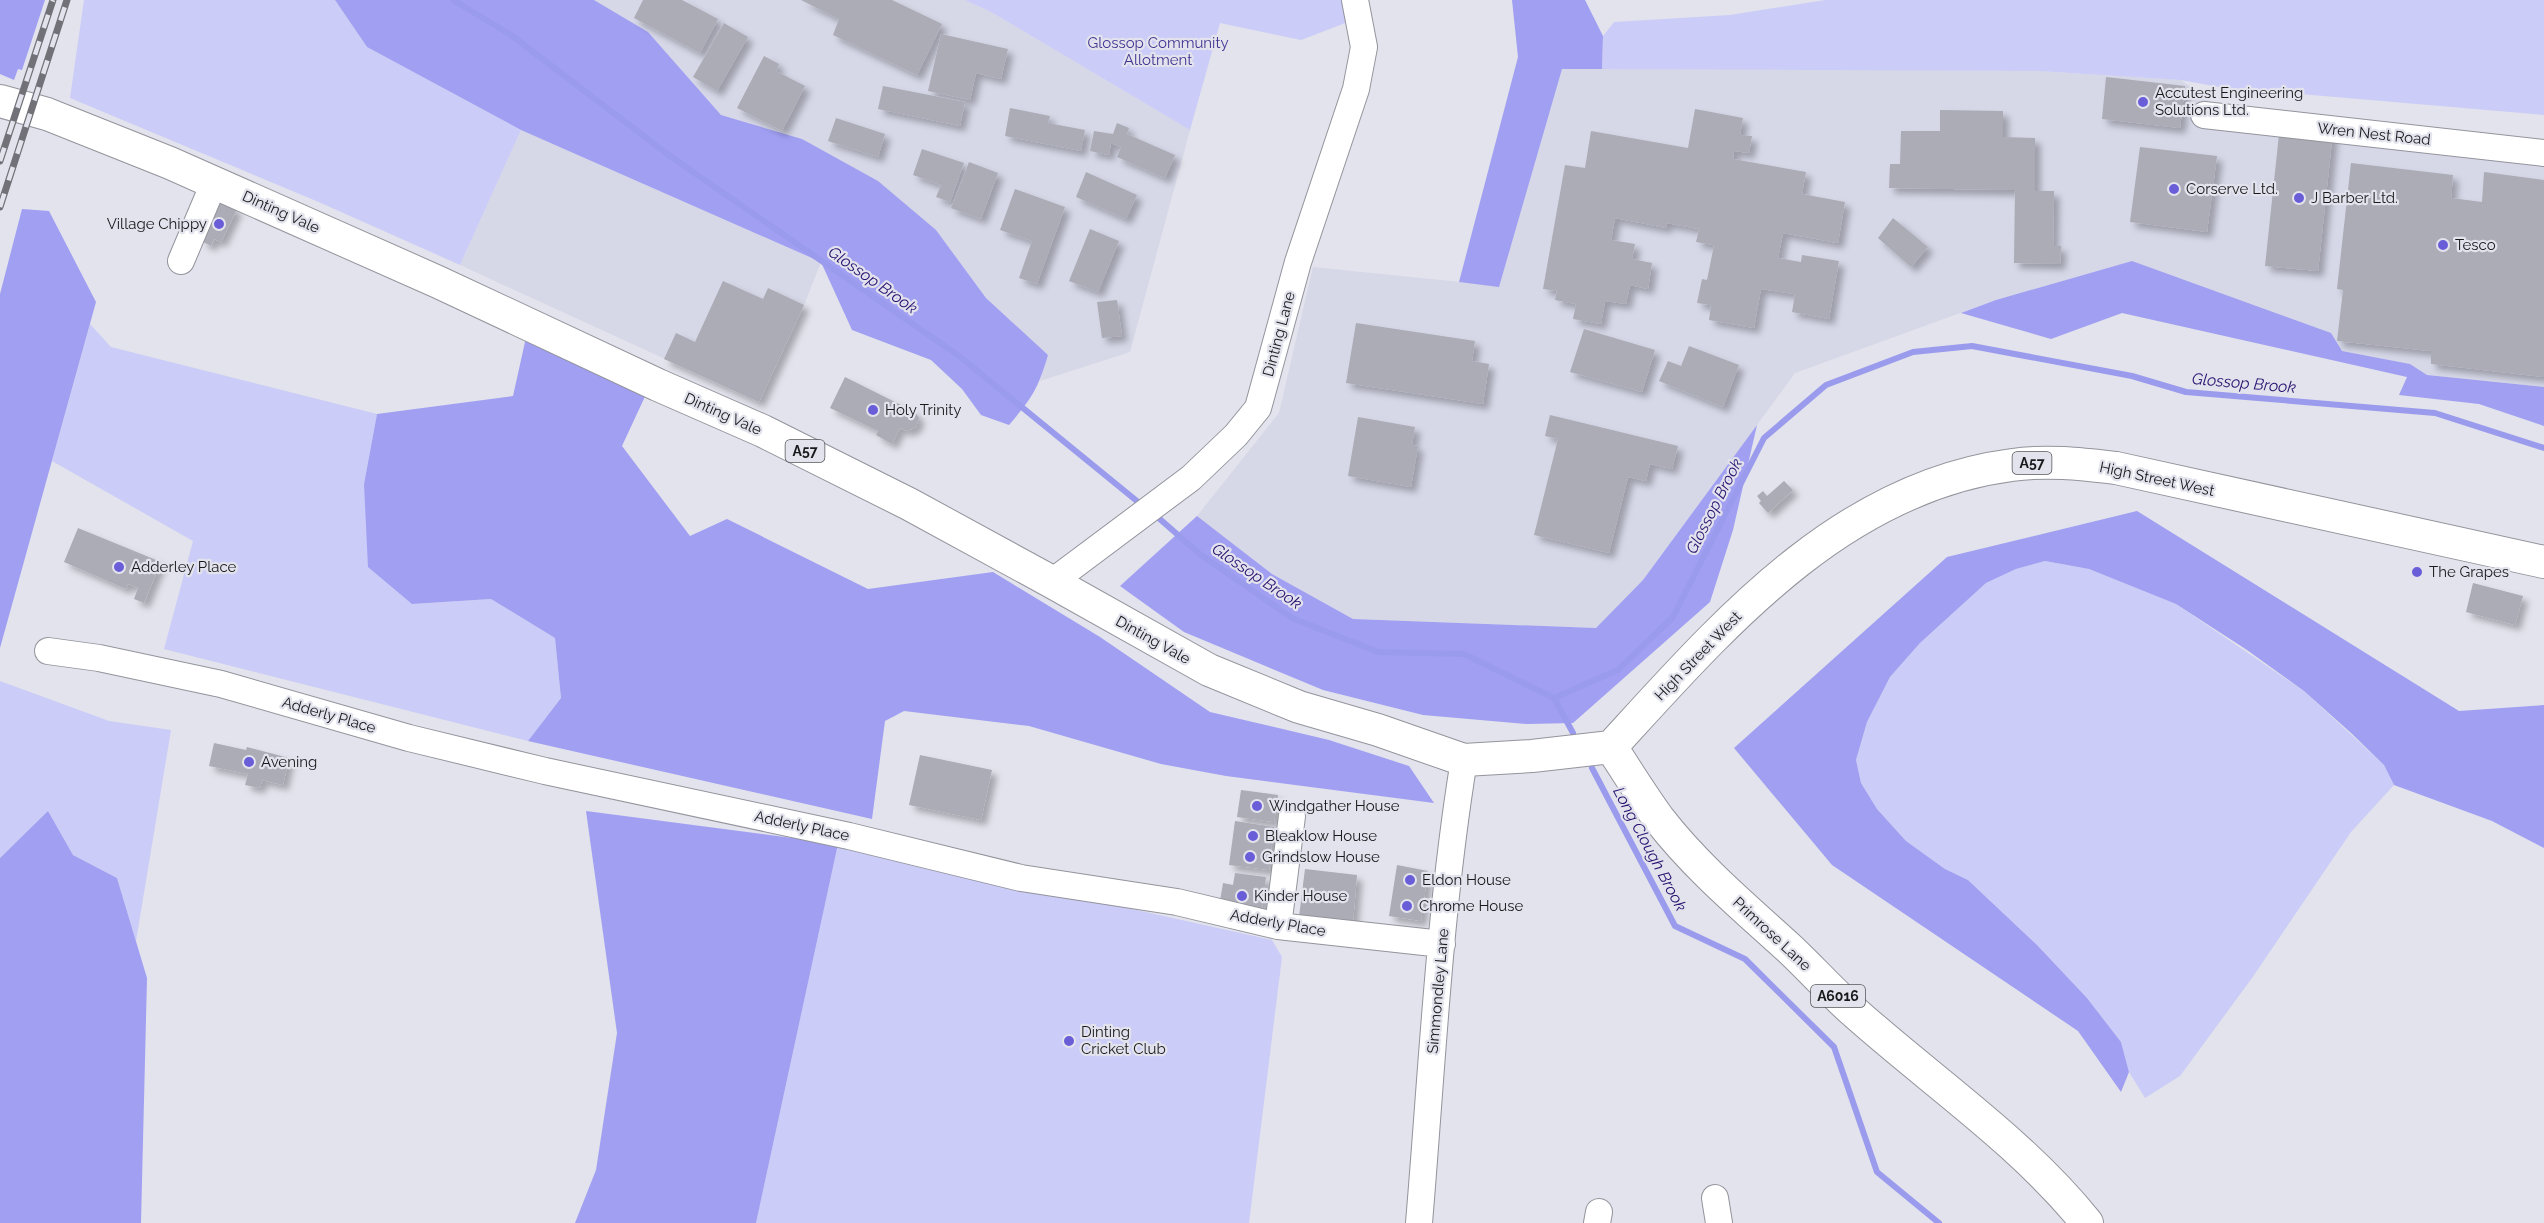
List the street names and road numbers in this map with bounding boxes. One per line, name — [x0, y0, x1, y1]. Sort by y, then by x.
street label: Wren Nest Road — [2316, 119, 2432, 149]
street label: Dinting Vale — [240, 187, 323, 237]
street label: Dinting Lane — [1259, 289, 1299, 378]
street label: Dinting Vale — [682, 389, 765, 439]
road number: A57 — [786, 440, 824, 462]
road number: A57 — [2012, 452, 2052, 474]
street label: High Street West — [2098, 458, 2216, 500]
street label: High Street West — [1651, 608, 1745, 704]
street label: Dinting Vale — [1112, 612, 1194, 668]
street label: Adderly Place — [280, 693, 378, 737]
street label: Adderly Place — [753, 807, 851, 845]
street label: Primrose Lane — [1729, 893, 1815, 975]
street label: Adderly Place — [1229, 906, 1327, 940]
street label: Simmondley Lane — [1424, 927, 1452, 1054]
road number: A6016 — [1811, 985, 1865, 1007]

